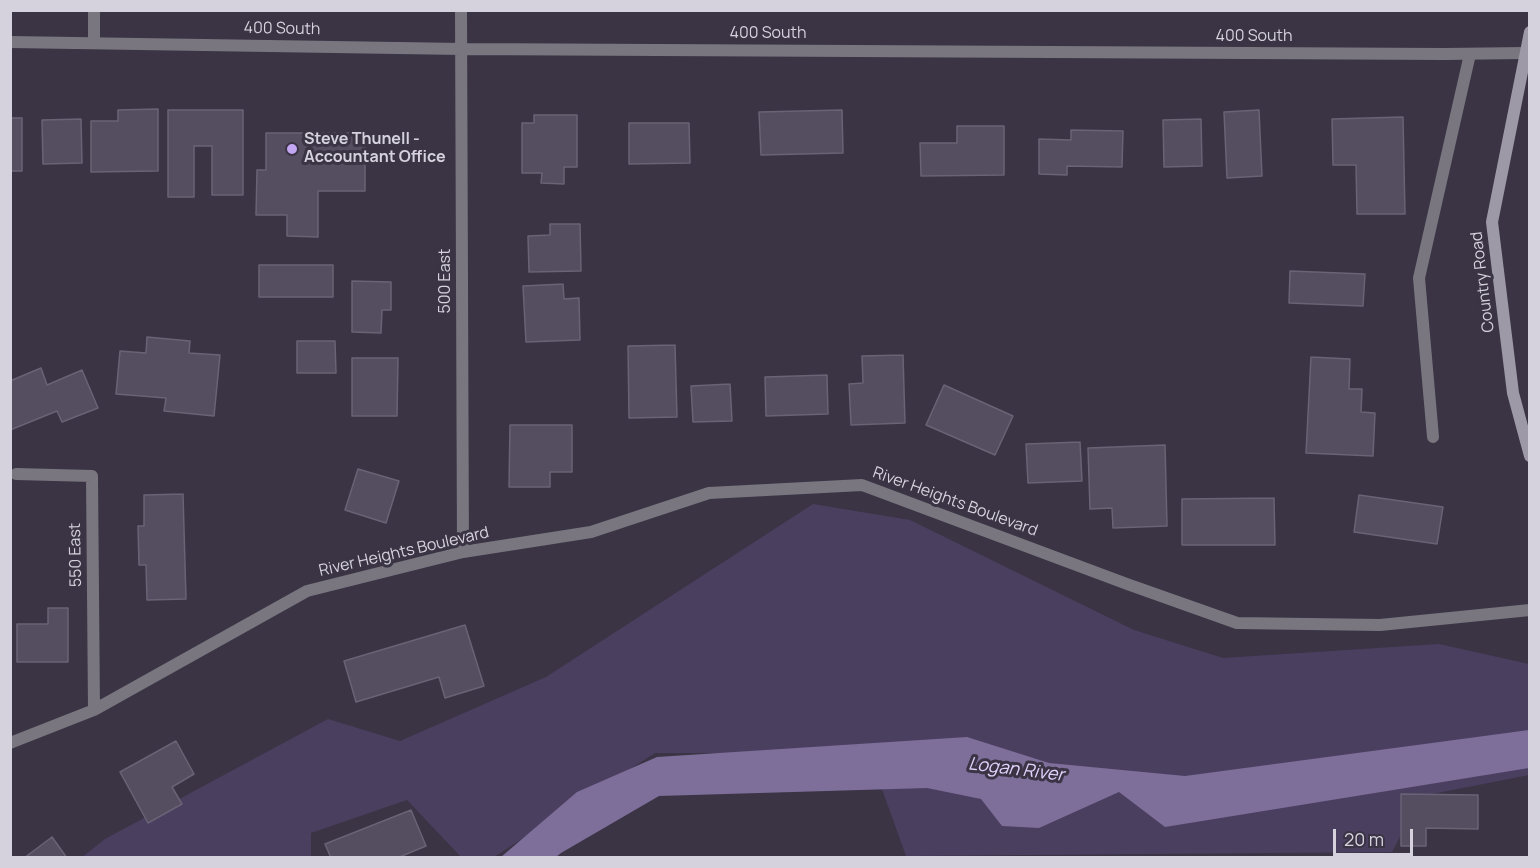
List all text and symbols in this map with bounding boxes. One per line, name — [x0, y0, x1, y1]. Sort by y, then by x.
street label: 400 South — [243, 19, 321, 39]
street label: 400 South — [730, 24, 806, 44]
street label: 400 South — [1216, 27, 1292, 47]
place label: Steve Thunell - Accountant Office — [304, 130, 446, 168]
marker: Steve Thunell - Accountant Office — [285, 142, 299, 156]
street label: Country Road — [1467, 230, 1499, 334]
street label: 500 East — [436, 249, 456, 313]
street label: River Heights Boulevard — [870, 463, 1040, 541]
street label: 550 East — [66, 523, 86, 587]
street label: River Heights Boulevard — [317, 523, 491, 581]
water label: Logan River — [967, 753, 1065, 787]
scale bar — [1336, 817, 1416, 855]
text: 20 m — [1344, 827, 1384, 851]

